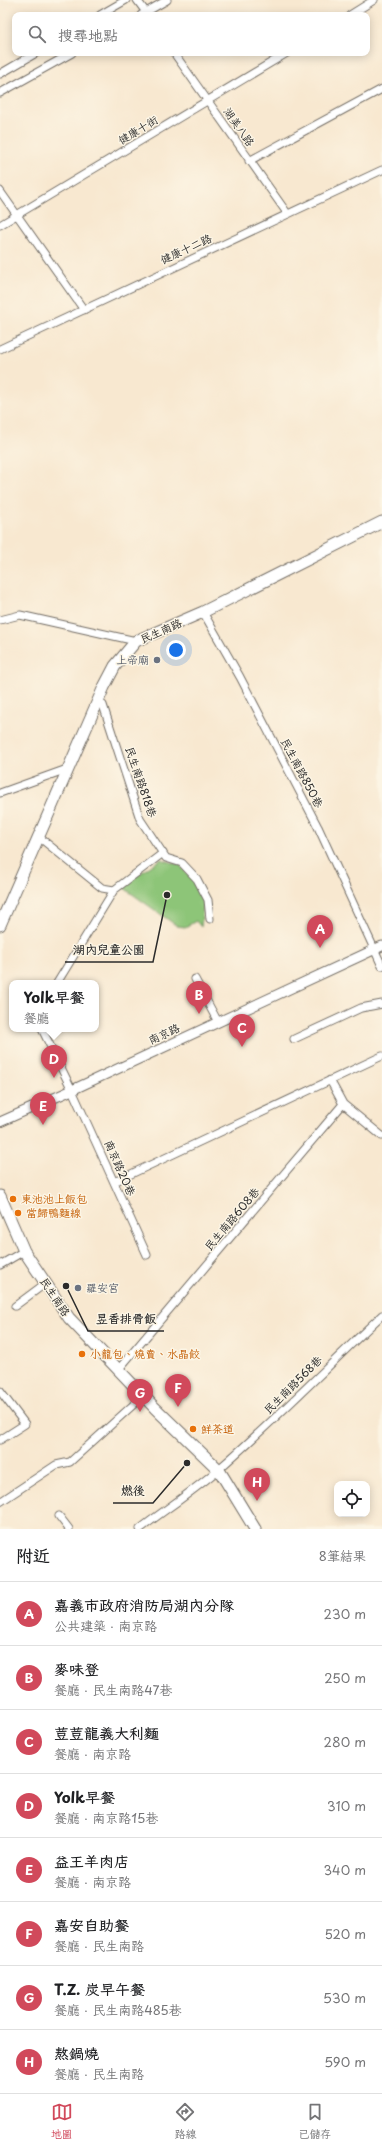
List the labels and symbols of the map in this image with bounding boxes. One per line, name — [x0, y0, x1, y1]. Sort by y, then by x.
street label: 湖美八路 — [220, 104, 259, 150]
street label: 健康十街 — [115, 110, 162, 148]
street label: 健康十二路 — [157, 229, 214, 268]
street label: 民生南路 — [137, 614, 184, 647]
your location — [166, 640, 186, 660]
place label: 上帝廟 — [116, 651, 149, 668]
marker: 上帝廟 — [152, 655, 162, 665]
street label: 民生南路850巷 — [277, 735, 328, 811]
street label: 民生南路818巷 — [121, 744, 162, 820]
pin: A — [307, 915, 333, 948]
callout: 湖內兒童公園 — [65, 938, 153, 962]
text: 湖內兒童公園 — [73, 940, 145, 958]
pin: B — [186, 981, 212, 1014]
pin: C — [229, 1014, 255, 1047]
street label: 南京路 — [145, 1019, 182, 1048]
pin: D — [41, 1045, 67, 1078]
pin: E — [30, 1092, 56, 1125]
street label: 南京路20巷 — [101, 1137, 140, 1199]
street label: 民生南路608巷 — [200, 1183, 263, 1254]
place label: 東池池上飯包 — [21, 1190, 87, 1207]
marker: 東池池上飯包 — [8, 1194, 18, 1204]
place label: 當歸鴨麵線 — [26, 1204, 81, 1221]
marker: 當歸鴨麵線 — [13, 1208, 23, 1218]
street label: 民生南路 — [36, 1274, 75, 1320]
place label: 羅安宮 — [86, 1279, 119, 1296]
marker: 羅安宮 — [73, 1283, 83, 1293]
callout: 昱香排骨飯 — [88, 1307, 164, 1331]
text: 昱香排骨飯 — [96, 1309, 157, 1327]
place label: 小籠包、燒賣、水晶餃 — [90, 1345, 200, 1362]
marker: 小籠包、燒賣、水晶餃 — [77, 1349, 87, 1359]
street label: 民生南路568巷 — [260, 1352, 326, 1418]
pin: F — [165, 1374, 191, 1407]
pin: G — [127, 1379, 153, 1412]
place label: 鮮茶道 — [201, 1420, 234, 1437]
marker: 鮮茶道 — [188, 1424, 198, 1434]
pin: H — [244, 1468, 270, 1501]
callout: 燃後 — [113, 1479, 153, 1503]
text: 燃後 — [121, 1481, 145, 1499]

